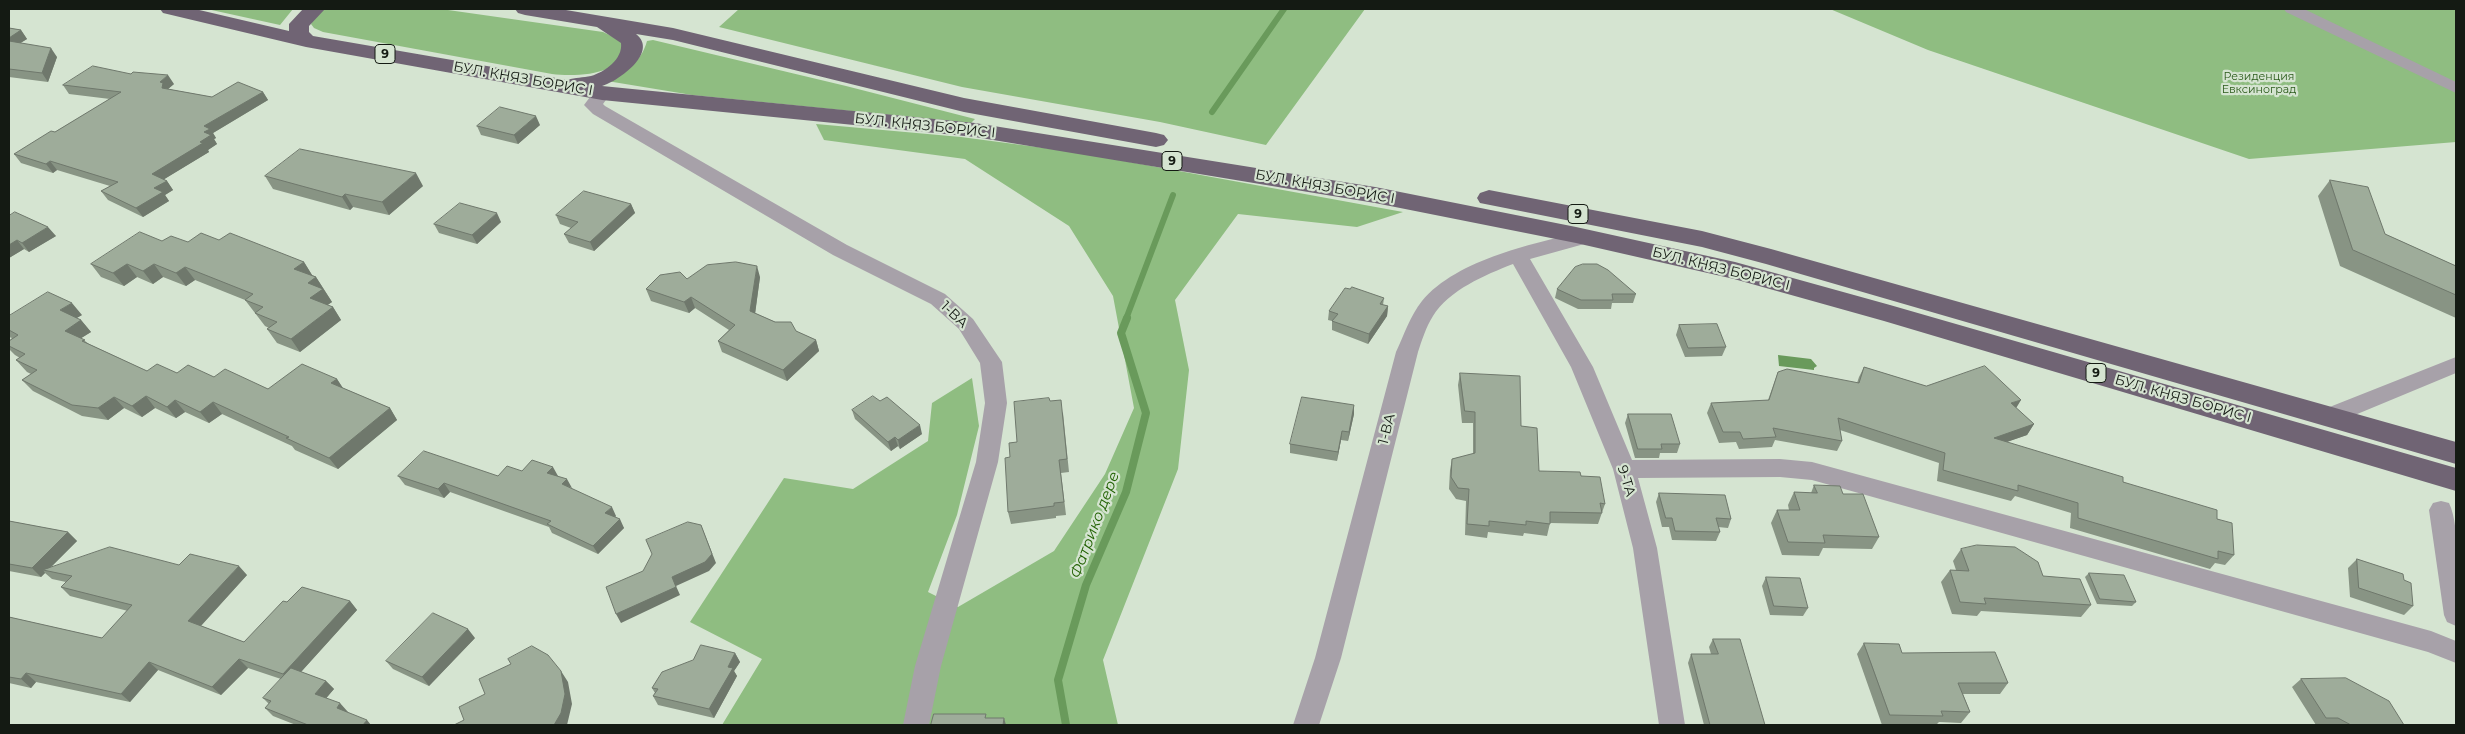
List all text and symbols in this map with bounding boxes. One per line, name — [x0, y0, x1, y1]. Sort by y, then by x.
road number: 9 — [375, 44, 395, 64]
street label: БУЛ. КНЯЗ БОРИС I — [452, 58, 594, 100]
park label: Резиденция Евксиноград — [2222, 70, 2296, 96]
street label: БУЛ. КНЯЗ БОРИС I — [854, 110, 996, 142]
road number: 9 — [1162, 152, 1182, 170]
street label: БУЛ. КНЯЗ БОРИС I — [1254, 166, 1396, 208]
road number: 9 — [1568, 204, 1588, 223]
street label: БУЛ. КНЯЗ БОРИС I — [1650, 244, 1792, 294]
street label: 1-ВА — [937, 298, 971, 332]
road number: 9 — [2086, 363, 2106, 382]
street label: БУЛ. КНЯЗ БОРИС I — [2113, 371, 2253, 427]
street label: 1-ВА — [1375, 412, 1399, 446]
street label: 9-ТА — [1613, 463, 1639, 499]
water label: Фатрико дере — [1066, 469, 1124, 581]

